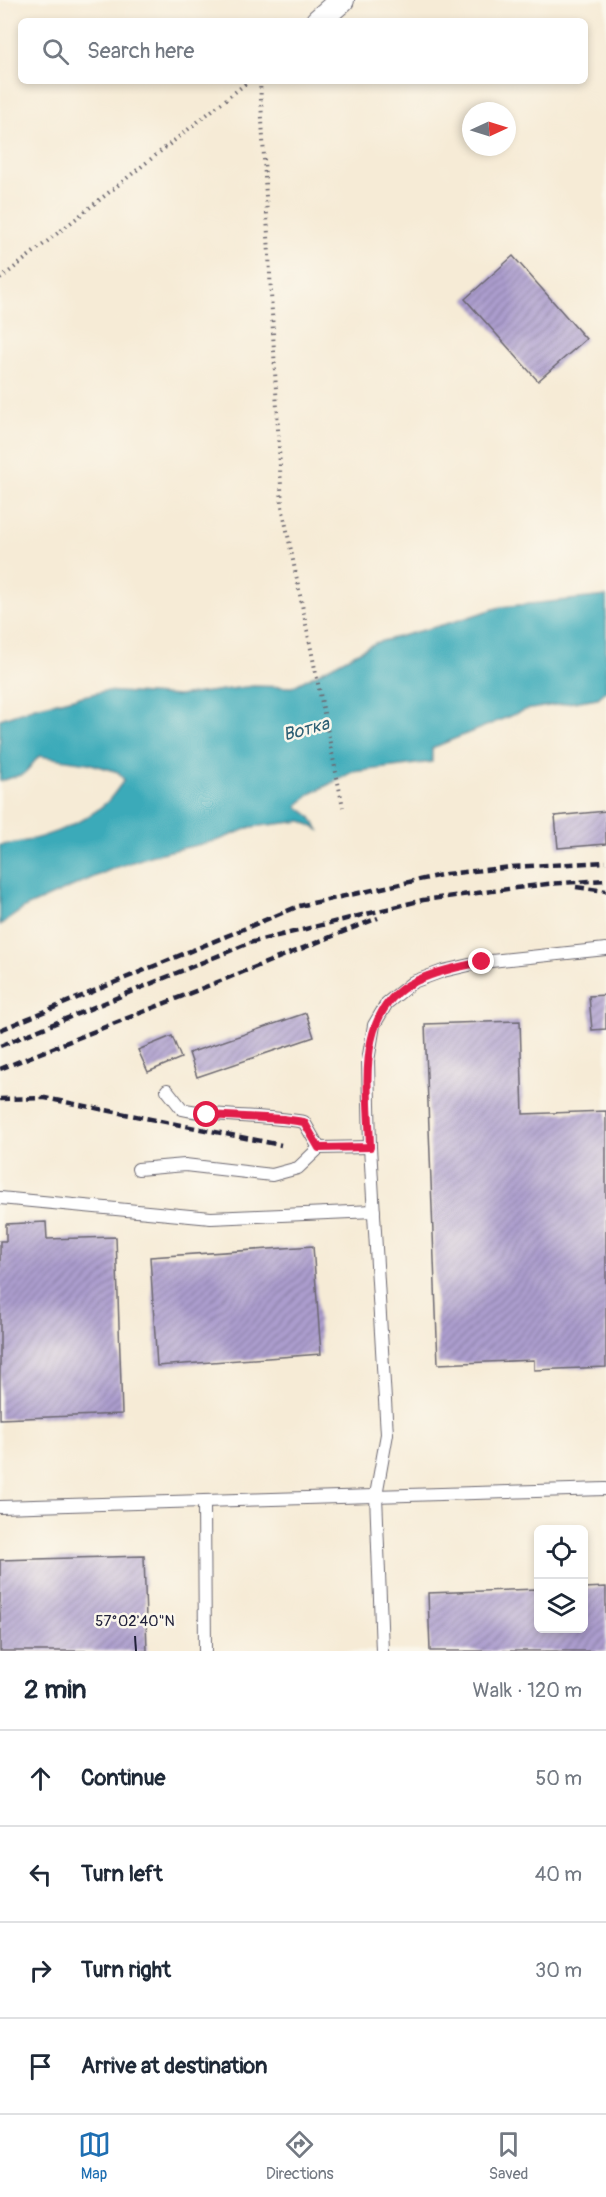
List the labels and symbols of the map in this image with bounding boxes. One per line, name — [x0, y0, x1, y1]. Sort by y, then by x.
north arrow — [462, 102, 516, 156]
water label: Вотка — [281, 712, 333, 747]
route end — [468, 948, 494, 974]
route start — [193, 1101, 219, 1127]
text: 57°02'40"N — [95, 1612, 175, 1631]

